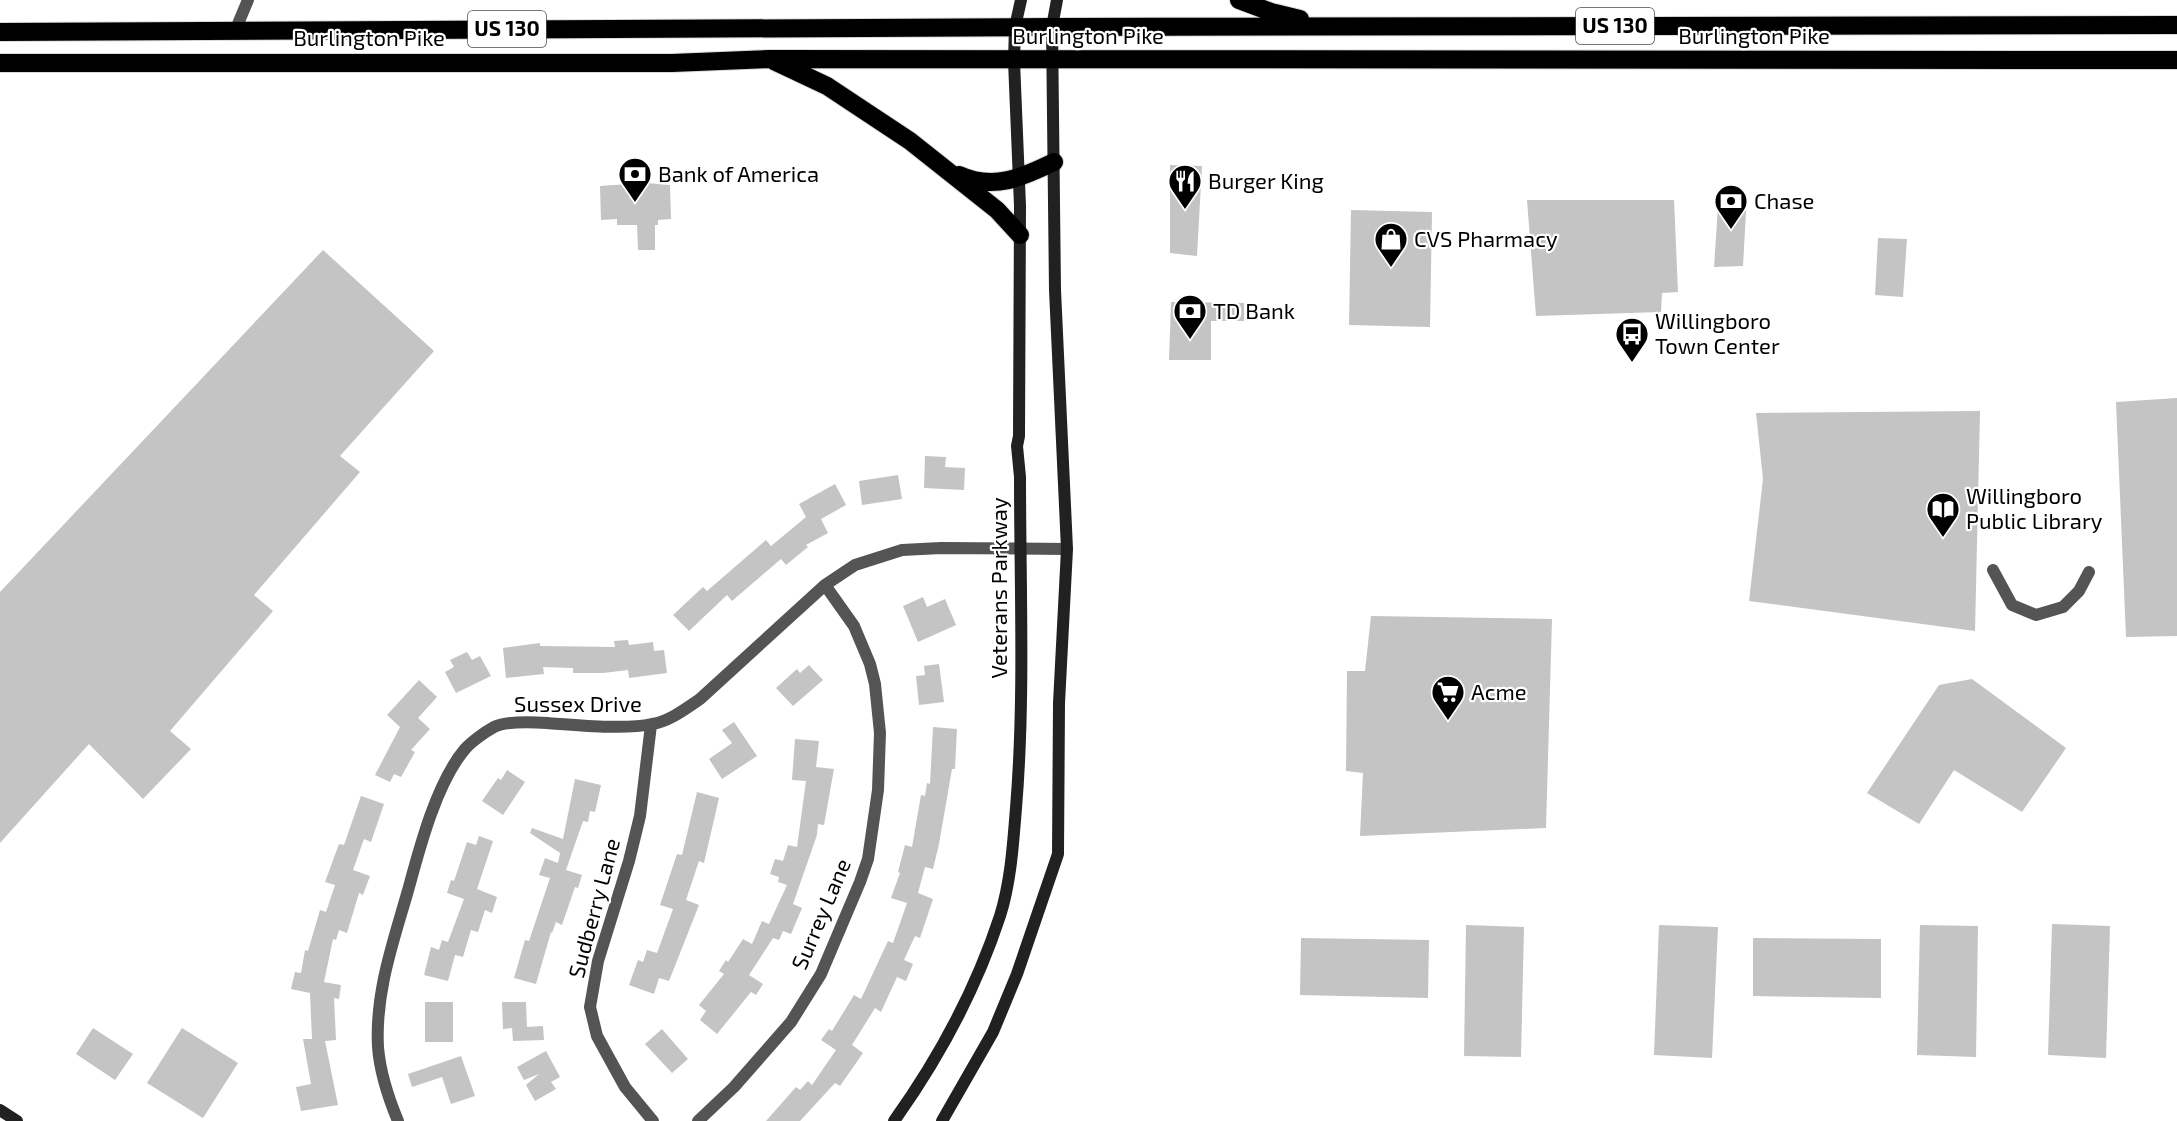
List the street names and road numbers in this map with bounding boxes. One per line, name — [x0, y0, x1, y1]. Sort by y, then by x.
road number: US 130 — [1576, 8, 1654, 44]
road number: US 130 — [468, 11, 546, 47]
street label: Burlington Pike — [1012, 22, 1164, 48]
street label: Burlington Pike — [1678, 22, 1830, 48]
street label: Burlington Pike — [293, 24, 445, 50]
street label: Veterans Parkway — [985, 497, 1011, 679]
street label: Sussex Drive — [514, 690, 642, 716]
street label: Sudberry Lane — [562, 835, 624, 980]
street label: Surrey Lane — [785, 854, 855, 973]

